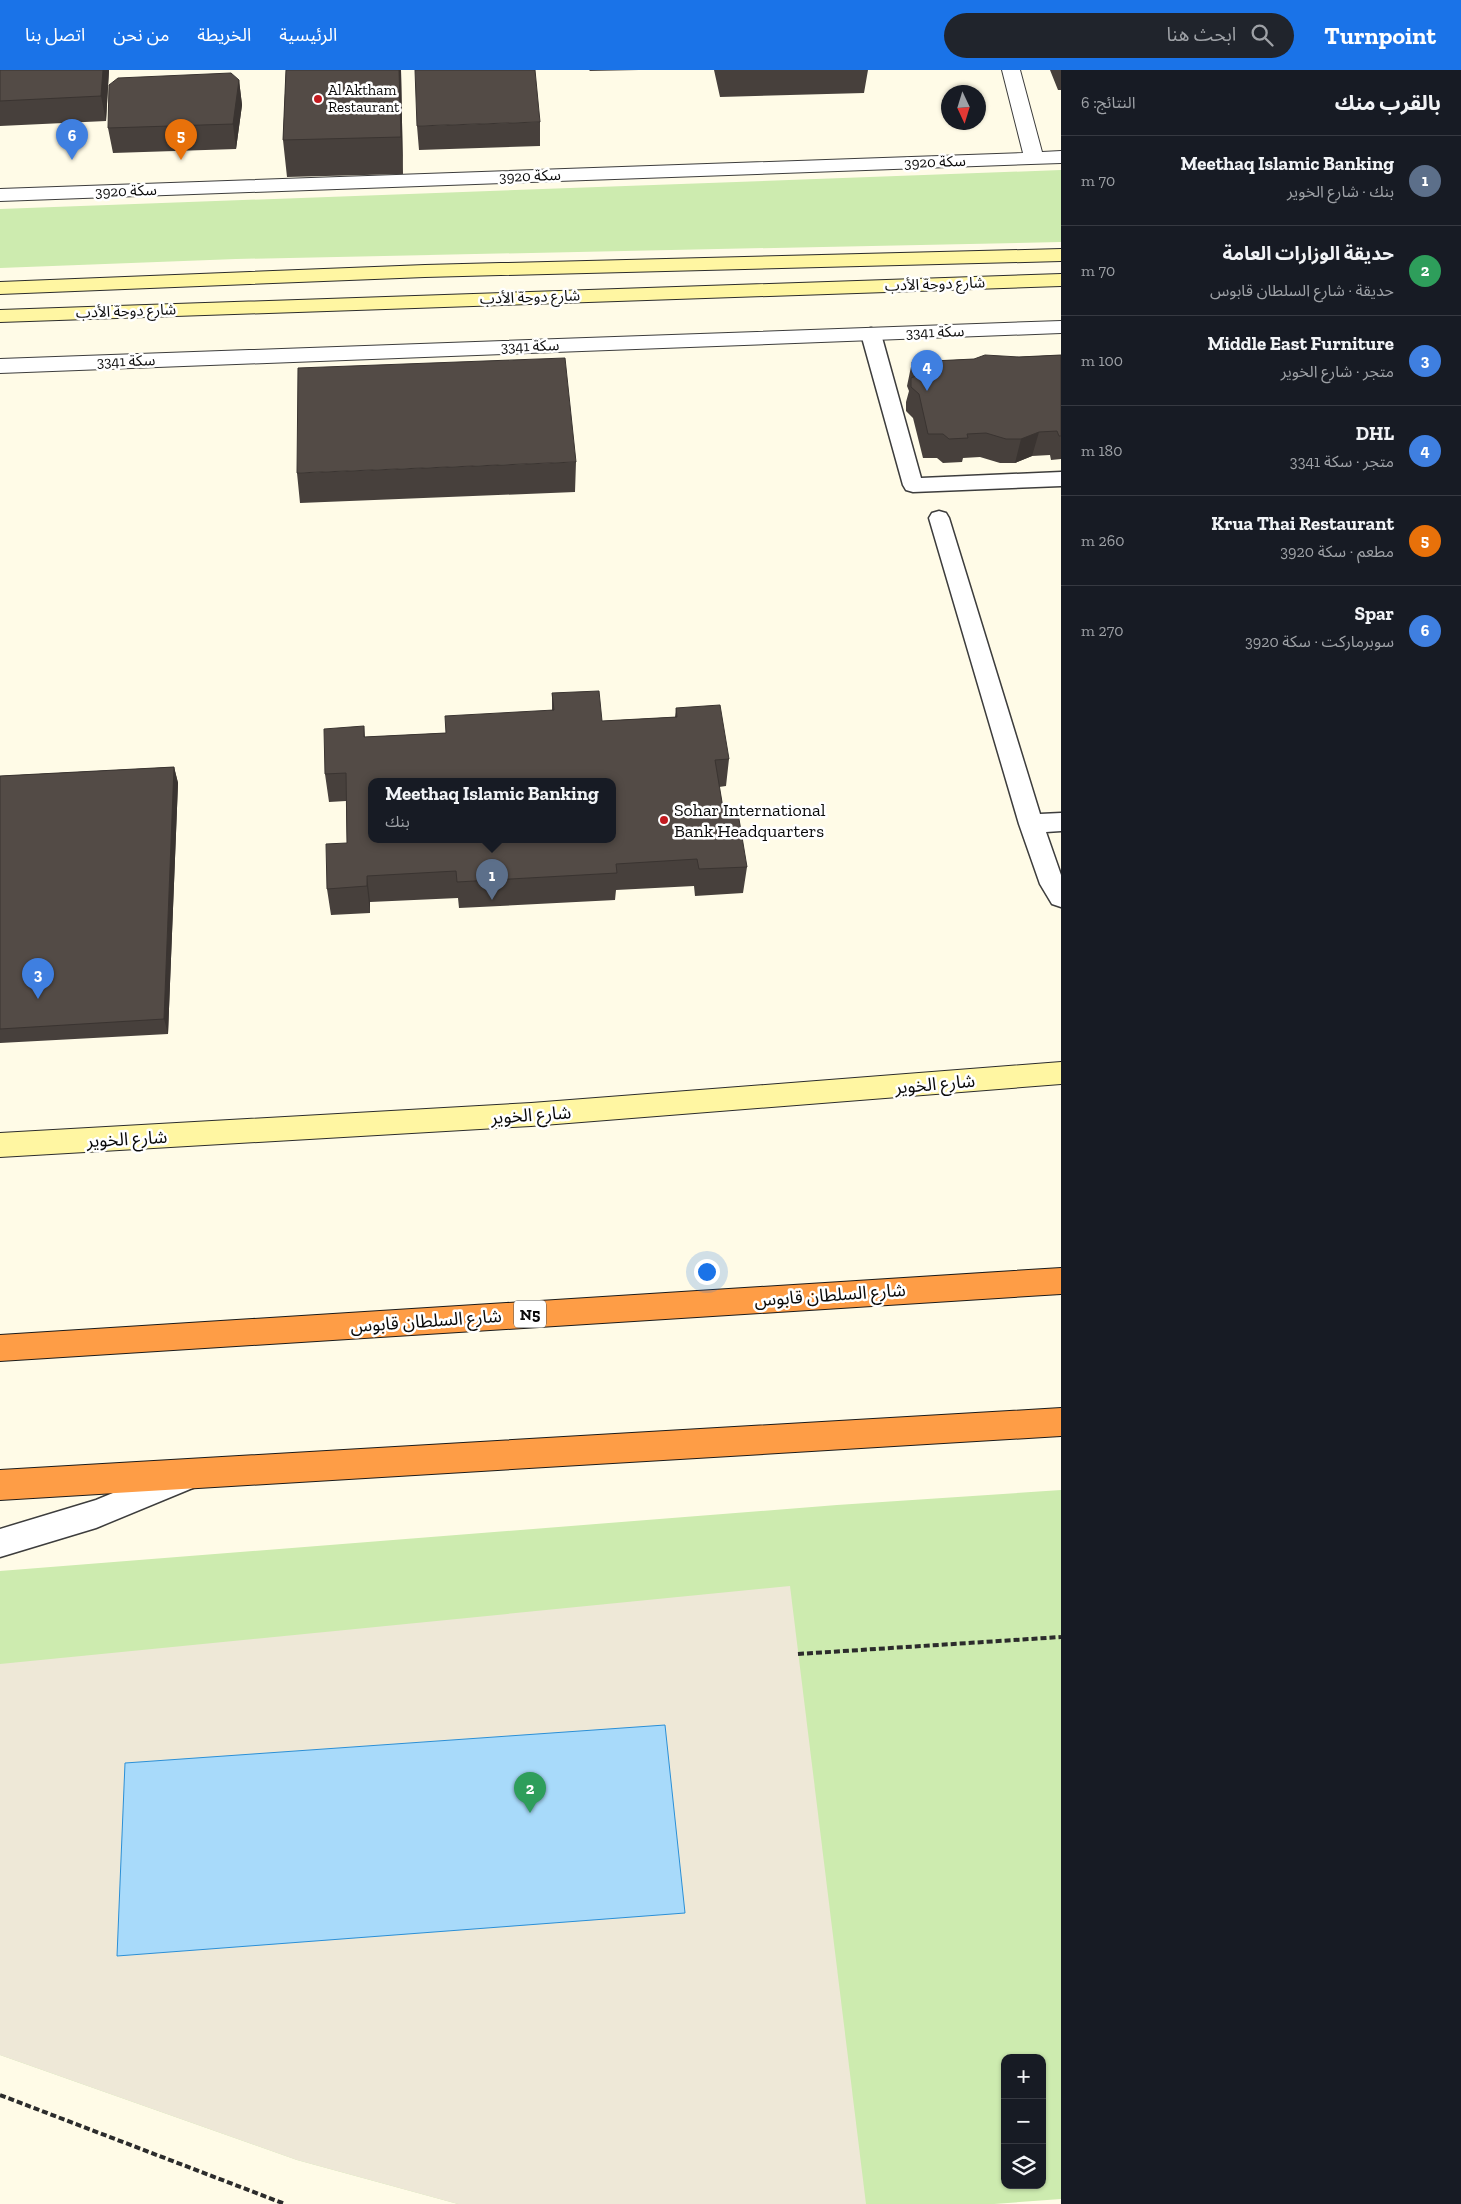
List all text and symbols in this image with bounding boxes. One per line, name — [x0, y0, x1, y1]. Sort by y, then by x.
search box — [944, 13, 1294, 58]
icon: search — [1248, 21, 1276, 49]
text: Turnpoint — [1324, 21, 1436, 50]
text: ابحث هنا — [1167, 23, 1236, 46]
text: اتصل بنا — [25, 24, 85, 46]
text: من نحن — [113, 24, 169, 46]
text: الخريطة — [197, 24, 251, 46]
text: الرئيسية — [279, 24, 337, 46]
place label: Al Aktham Restaurant — [328, 81, 400, 116]
north arrow — [941, 85, 986, 130]
text: بالقرب منك — [1335, 90, 1441, 115]
marker: Al Aktham Restaurant — [312, 93, 324, 105]
text: النتائج: 6 — [1081, 93, 1135, 112]
pin: 6 — [56, 119, 88, 160]
pin: 5 — [165, 119, 197, 160]
street label: سكة 3920 — [904, 152, 966, 172]
text: Meethaq Islamic Banking — [1181, 152, 1394, 175]
street label: سكة 3920 — [499, 166, 561, 186]
text: 70 m — [1081, 171, 1115, 190]
text: 1 — [1422, 171, 1428, 190]
street label: سكة 3920 — [95, 181, 157, 201]
text: بنك · شارع الخوير — [1287, 182, 1394, 201]
text: حديقة الوزارات العامة — [1222, 242, 1394, 265]
text: 70 m — [1081, 261, 1115, 280]
text: 2 — [1421, 261, 1429, 280]
street label: شارع دوحة الأدب — [885, 273, 986, 298]
text: حديقة · شارع السلطان قابوس — [1210, 281, 1394, 300]
street label: شارع دوحة الأدب — [480, 286, 581, 311]
street label: شارع دوحة الأدب — [76, 300, 177, 325]
street label: سكة 3341 — [905, 322, 965, 342]
text: Middle East Furniture — [1207, 332, 1394, 355]
street label: سكة 3341 — [500, 336, 560, 356]
pin: 4 — [911, 350, 943, 391]
street label: سكة 3341 — [96, 351, 156, 371]
text: 100 m — [1081, 351, 1123, 370]
text: 3 — [1421, 351, 1429, 370]
text: متجر · شارع الخوير — [1281, 362, 1394, 381]
text: DHL — [1356, 422, 1394, 445]
text: 180 m — [1081, 441, 1122, 460]
text: 4 — [1420, 441, 1430, 460]
text: متجر · سكة 3341 — [1290, 452, 1394, 471]
text: Krua Thai Restaurant — [1211, 512, 1394, 535]
text: 260 m — [1081, 531, 1124, 550]
text: 5 — [1421, 531, 1429, 550]
text: مطعم · سكة 3920 — [1280, 542, 1394, 561]
text: Spar — [1355, 602, 1394, 625]
text: 270 m — [1081, 621, 1123, 640]
text: 6 — [1421, 621, 1429, 640]
text: سوبرماركت · سكة 3920 — [1245, 632, 1394, 651]
popup — [368, 778, 616, 843]
text: Meethaq Islamic Banking — [385, 782, 599, 805]
place label: Sohar International Bank Headquarters — [674, 799, 826, 842]
text: بنك — [385, 812, 410, 831]
marker: Sohar International Bank Headquarters — [658, 814, 670, 826]
pin: 1 — [476, 859, 508, 900]
pin: 3 — [22, 958, 54, 999]
street label: شارع الخوير — [893, 1070, 976, 1102]
street label: شارع الخوير — [489, 1101, 572, 1132]
street label: شارع الخوير — [85, 1126, 168, 1155]
your location — [694, 1259, 720, 1285]
street label: شارع السلطان قابوس — [754, 1279, 907, 1314]
road number: N5 — [514, 1300, 546, 1328]
street label: شارع السلطان قابوس — [350, 1305, 503, 1340]
pin: 2 — [514, 1772, 546, 1813]
map controls — [1001, 2054, 1046, 2189]
button: + — [1001, 2054, 1046, 2099]
button: − — [1001, 2099, 1046, 2144]
button: layers — [1001, 2144, 1046, 2189]

